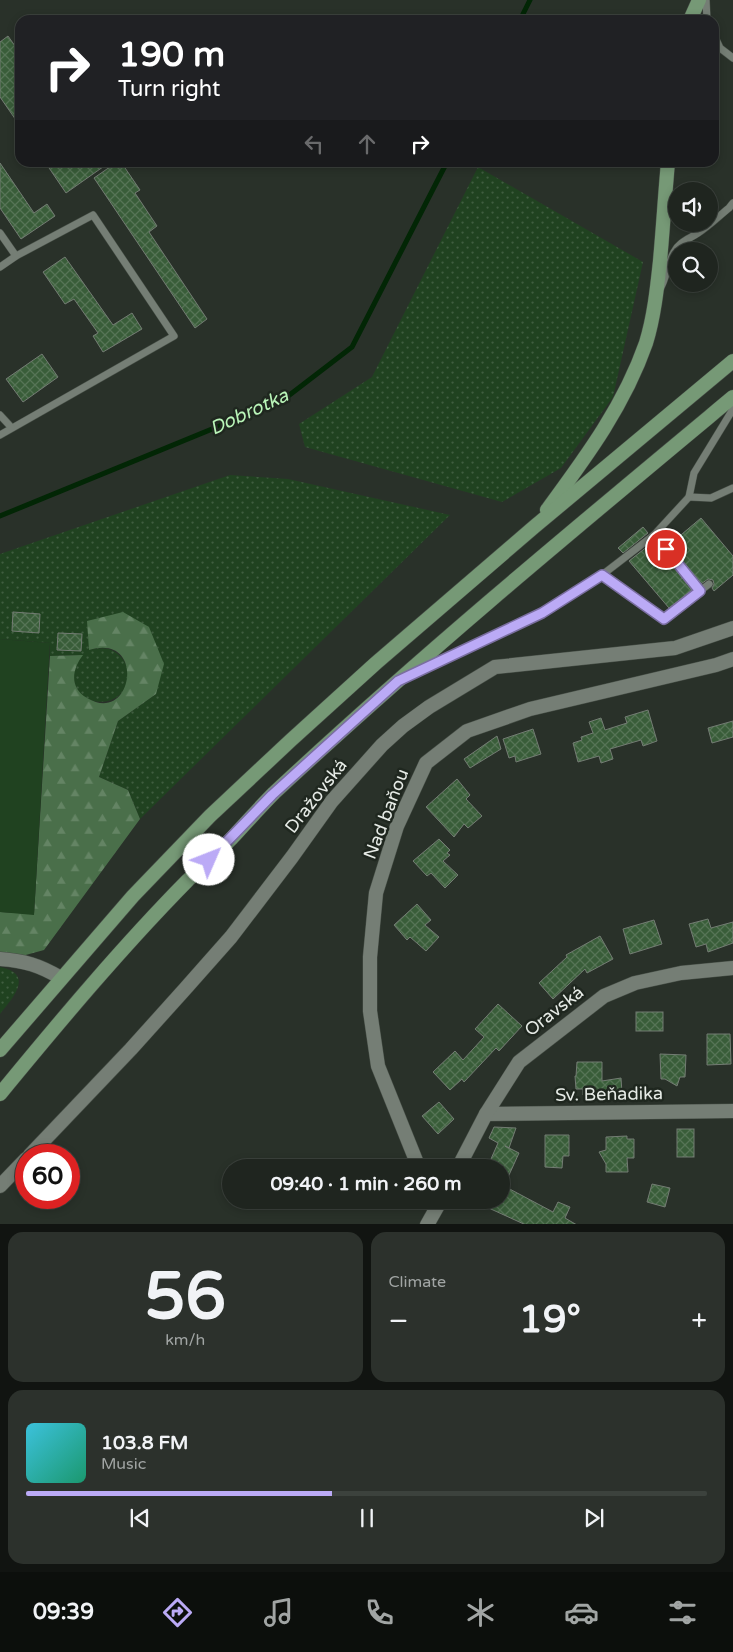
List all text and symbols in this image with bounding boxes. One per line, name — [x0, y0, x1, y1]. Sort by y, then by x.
text: 190 m — [118, 34, 225, 76]
icon: right — [35, 35, 100, 100]
text: Turn right — [118, 76, 220, 102]
icon: left — [300, 130, 328, 158]
icon: ahead — [353, 130, 381, 158]
icon: right — [406, 130, 434, 158]
map controls — [668, 182, 718, 292]
button: sound — [668, 182, 718, 232]
button: search — [668, 242, 718, 292]
water label: Dobrotka — [206, 384, 293, 440]
pin — [645, 528, 687, 570]
icon: arrive — [652, 535, 680, 563]
street label: Dražovská — [280, 755, 352, 837]
street label: Nad baňou — [359, 766, 413, 862]
position arrow — [182, 833, 234, 885]
street label: Oravská — [520, 981, 588, 1041]
street label: Sv. Beňadika — [555, 1082, 663, 1106]
speed limit sign: 60 — [15, 1144, 80, 1209]
text: 09:40 · 1 min · 260 m — [270, 1173, 462, 1195]
text: 56 — [144, 1258, 226, 1337]
text: Climate — [389, 1272, 446, 1292]
text: 19° — [519, 1297, 581, 1343]
text: − — [389, 1304, 408, 1338]
text: + — [691, 1304, 707, 1338]
text: km/h — [165, 1330, 205, 1350]
text: 103.8 FM — [101, 1432, 188, 1454]
text: Music — [101, 1454, 146, 1474]
icon: previous — [126, 1504, 154, 1532]
icon: pause — [353, 1504, 381, 1532]
icon: next — [580, 1504, 608, 1532]
icon: directions — [160, 1595, 195, 1630]
icon: music — [261, 1595, 296, 1630]
icon: phone — [362, 1595, 397, 1630]
icon: climate — [463, 1595, 498, 1630]
icon: car — [564, 1595, 599, 1630]
icon: filters — [665, 1595, 700, 1630]
text: 09:39 — [33, 1599, 94, 1625]

